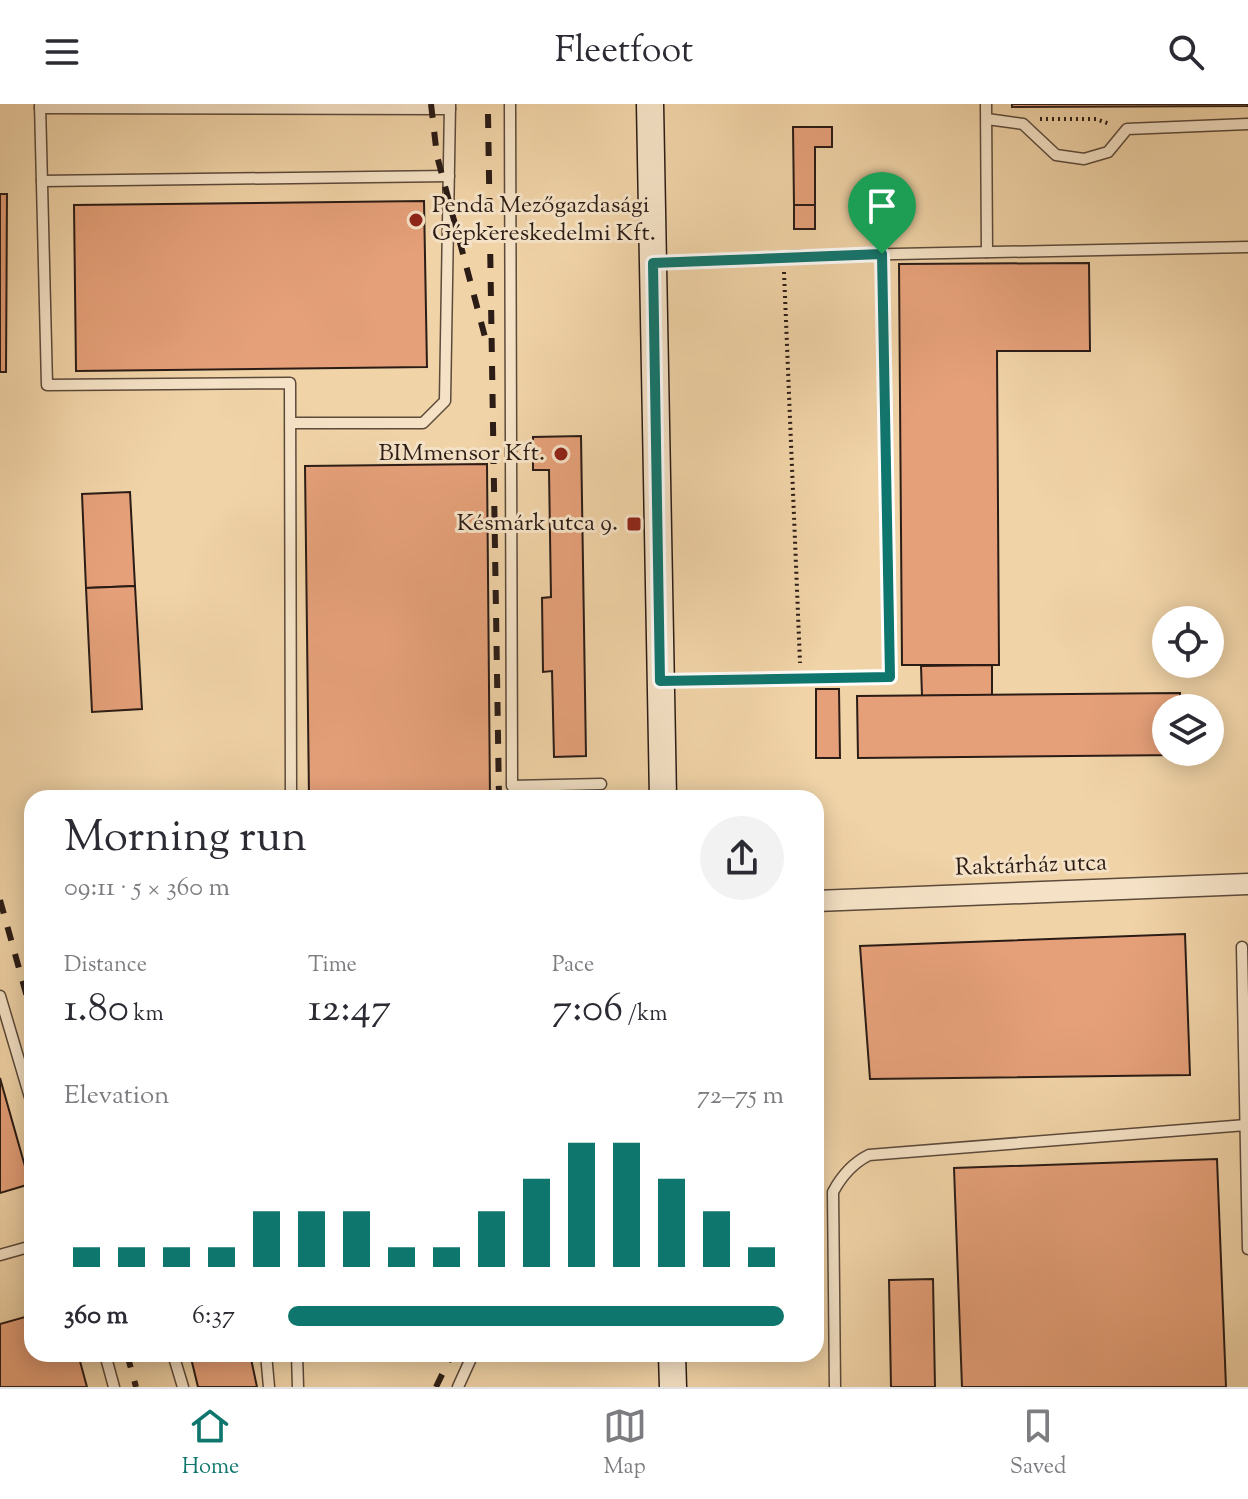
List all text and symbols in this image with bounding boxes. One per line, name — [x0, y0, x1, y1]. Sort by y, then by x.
text: Fleetfoot — [555, 26, 693, 78]
icon: menu — [40, 30, 84, 74]
icon: search — [1164, 30, 1208, 74]
pin — [848, 172, 916, 254]
icon: arrive — [860, 184, 904, 228]
place label: Penda Mezőgazdasági Gépkereskedelmi Kft. — [432, 189, 656, 251]
marker: Penda Mezőgazdasági Gépkereskedelmi Kft. — [407, 211, 425, 229]
place label: BIMmensor Kft. — [378, 437, 545, 471]
marker: BIMmensor Kft. — [552, 445, 570, 463]
place label: Késmárk utca 9. — [457, 507, 618, 541]
marker: Késmárk utca 9. — [625, 515, 643, 533]
map controls — [1152, 606, 1224, 766]
button: locate — [1152, 606, 1224, 678]
button: layers — [1152, 694, 1224, 766]
text: Morning run — [64, 808, 307, 871]
button: share — [700, 816, 784, 900]
street label: Raktárház utca — [954, 846, 1108, 886]
text: 09:11 · 5 × 360 m — [64, 870, 230, 907]
text: Distance — [64, 950, 147, 982]
text: Time — [308, 950, 357, 982]
text: Pace — [552, 950, 594, 982]
text: 1.80 — [64, 982, 129, 1039]
text: 12:47 — [308, 982, 391, 1039]
text: 7:06 — [552, 982, 623, 1039]
text: km — [129, 999, 164, 1031]
text: /km — [623, 999, 668, 1031]
text: Elevation — [64, 1078, 169, 1115]
text: 72–75 m — [697, 1078, 784, 1115]
text: 360 m — [64, 1298, 128, 1335]
text: 6:37 — [192, 1298, 235, 1335]
tab: Home — [182, 1404, 239, 1484]
tab: Map — [603, 1404, 647, 1484]
tab: Saved — [1010, 1404, 1066, 1484]

